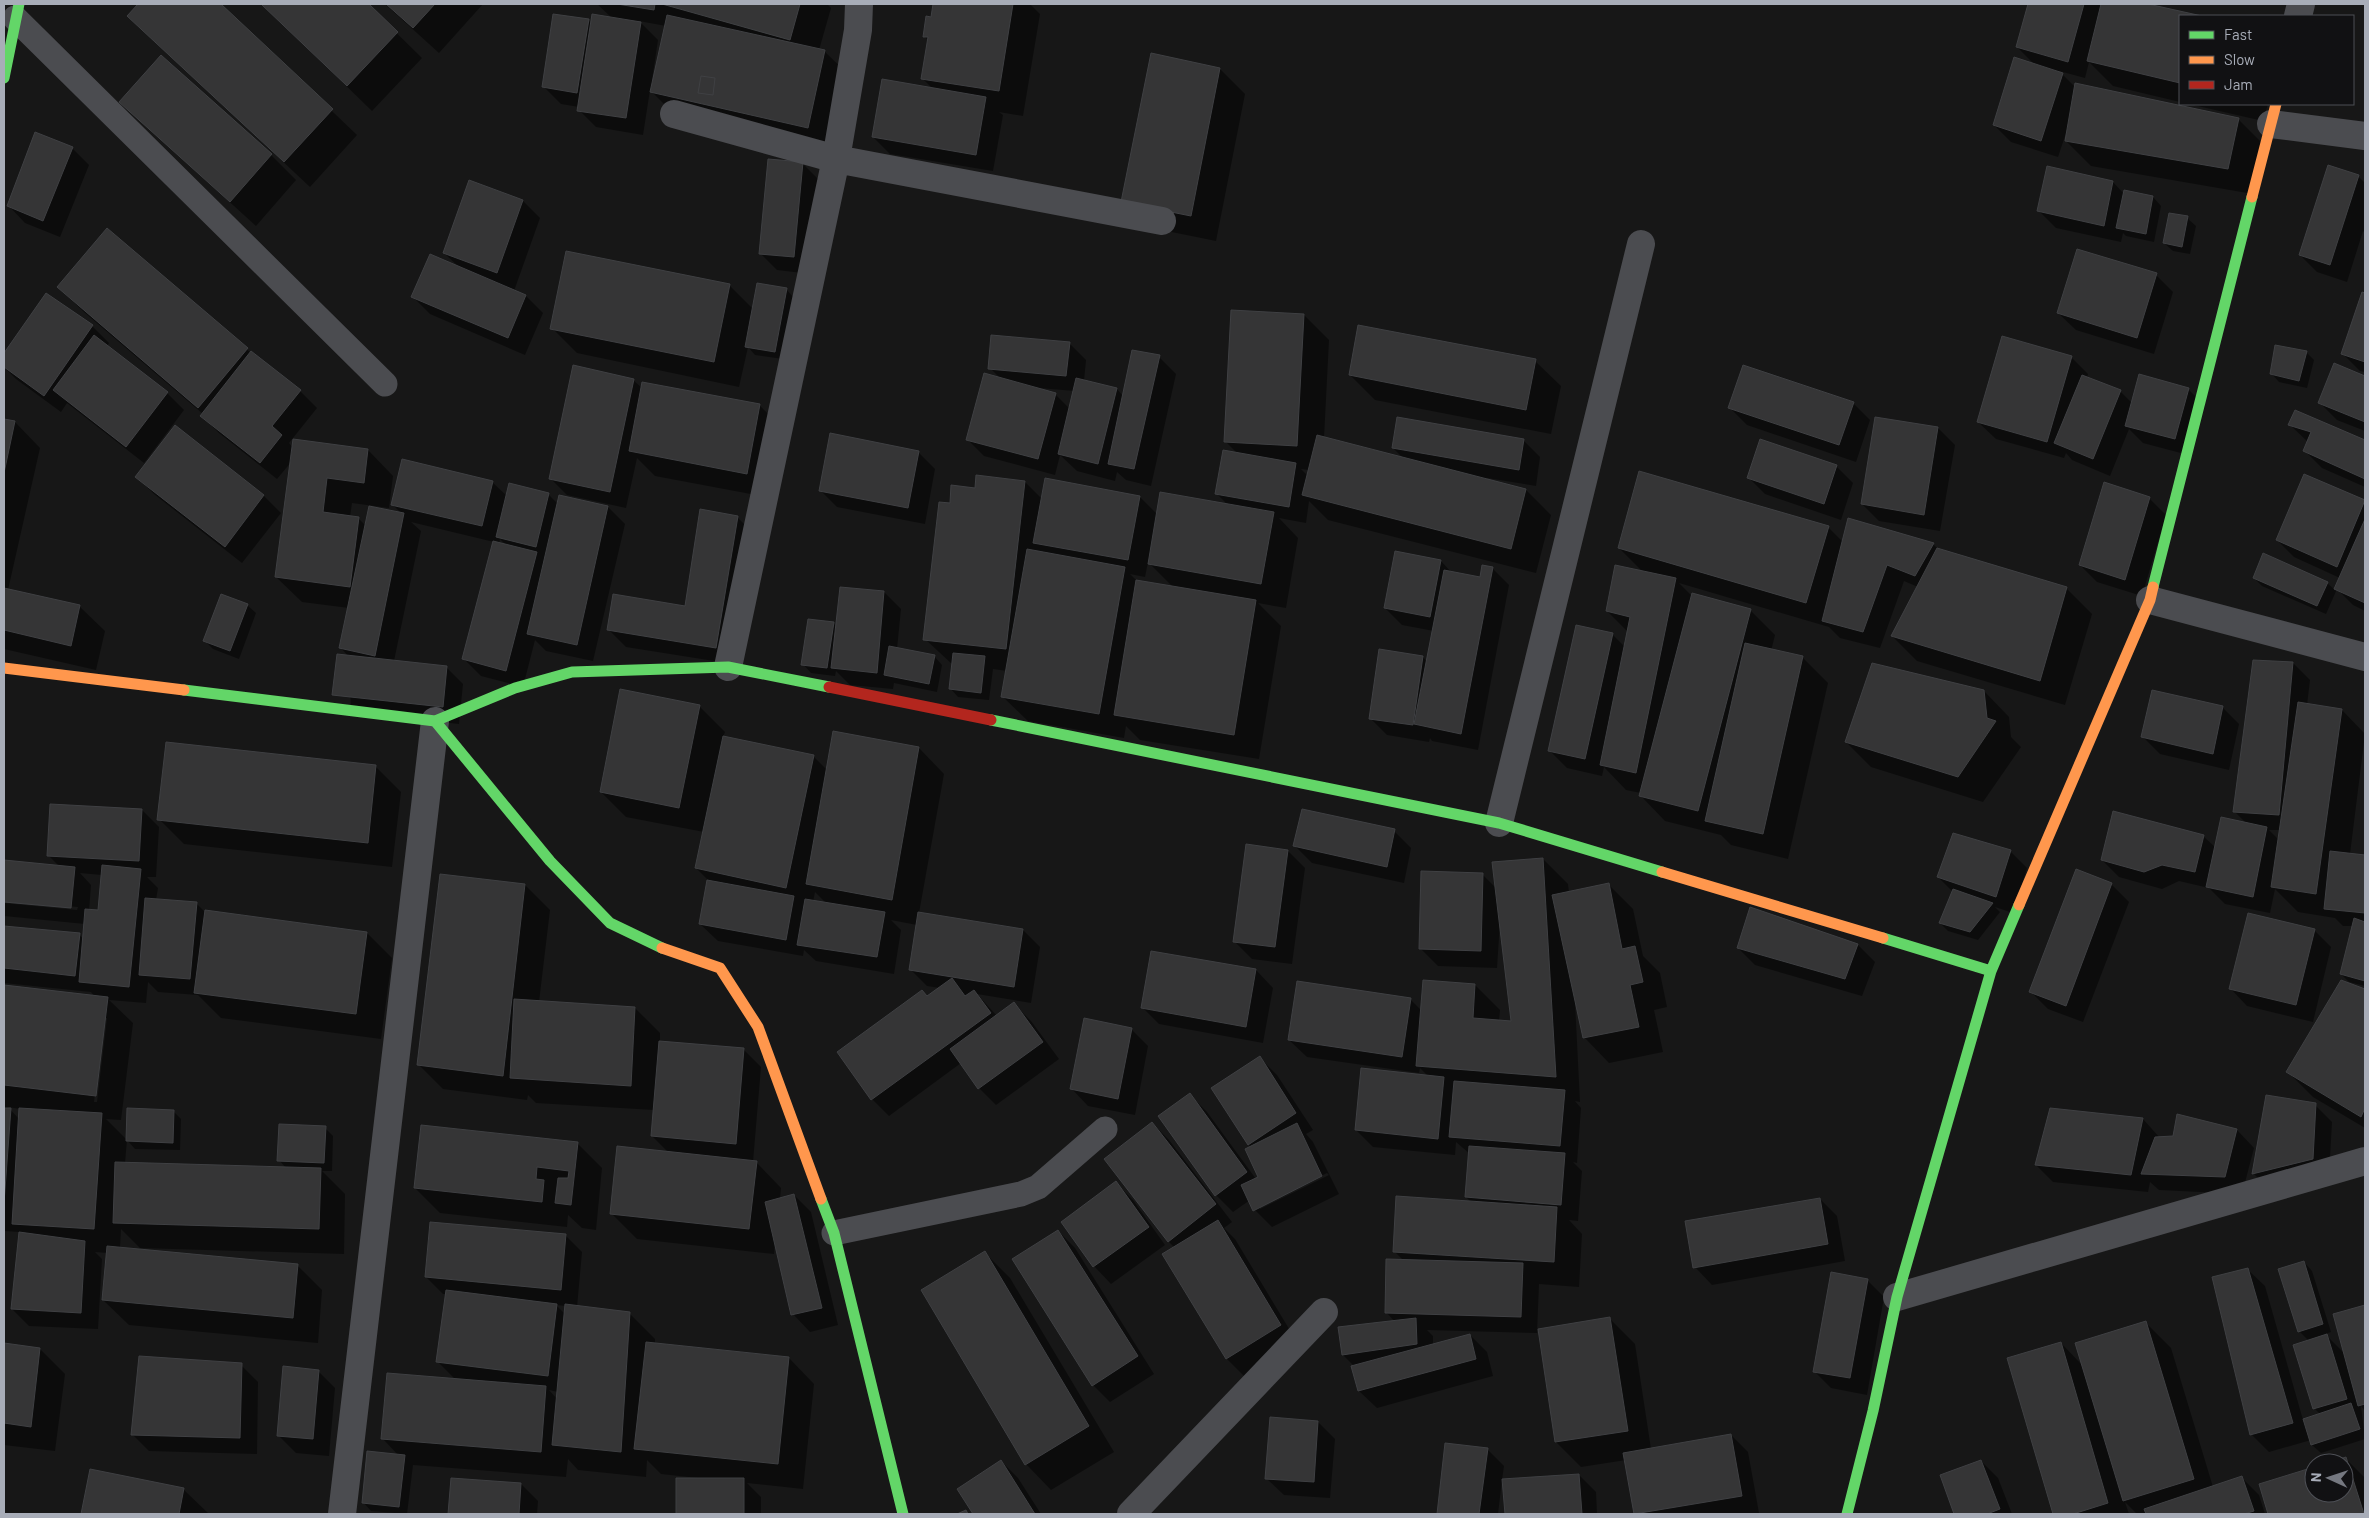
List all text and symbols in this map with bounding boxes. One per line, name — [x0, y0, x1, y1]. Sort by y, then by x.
legend — [2179, 15, 2354, 105]
text: Fast — [2224, 25, 2252, 43]
text: Slow — [2224, 50, 2255, 68]
text: Jam — [2224, 75, 2253, 93]
north arrow — [2304, 1453, 2354, 1503]
text: N — [2307, 1472, 2324, 1482]

